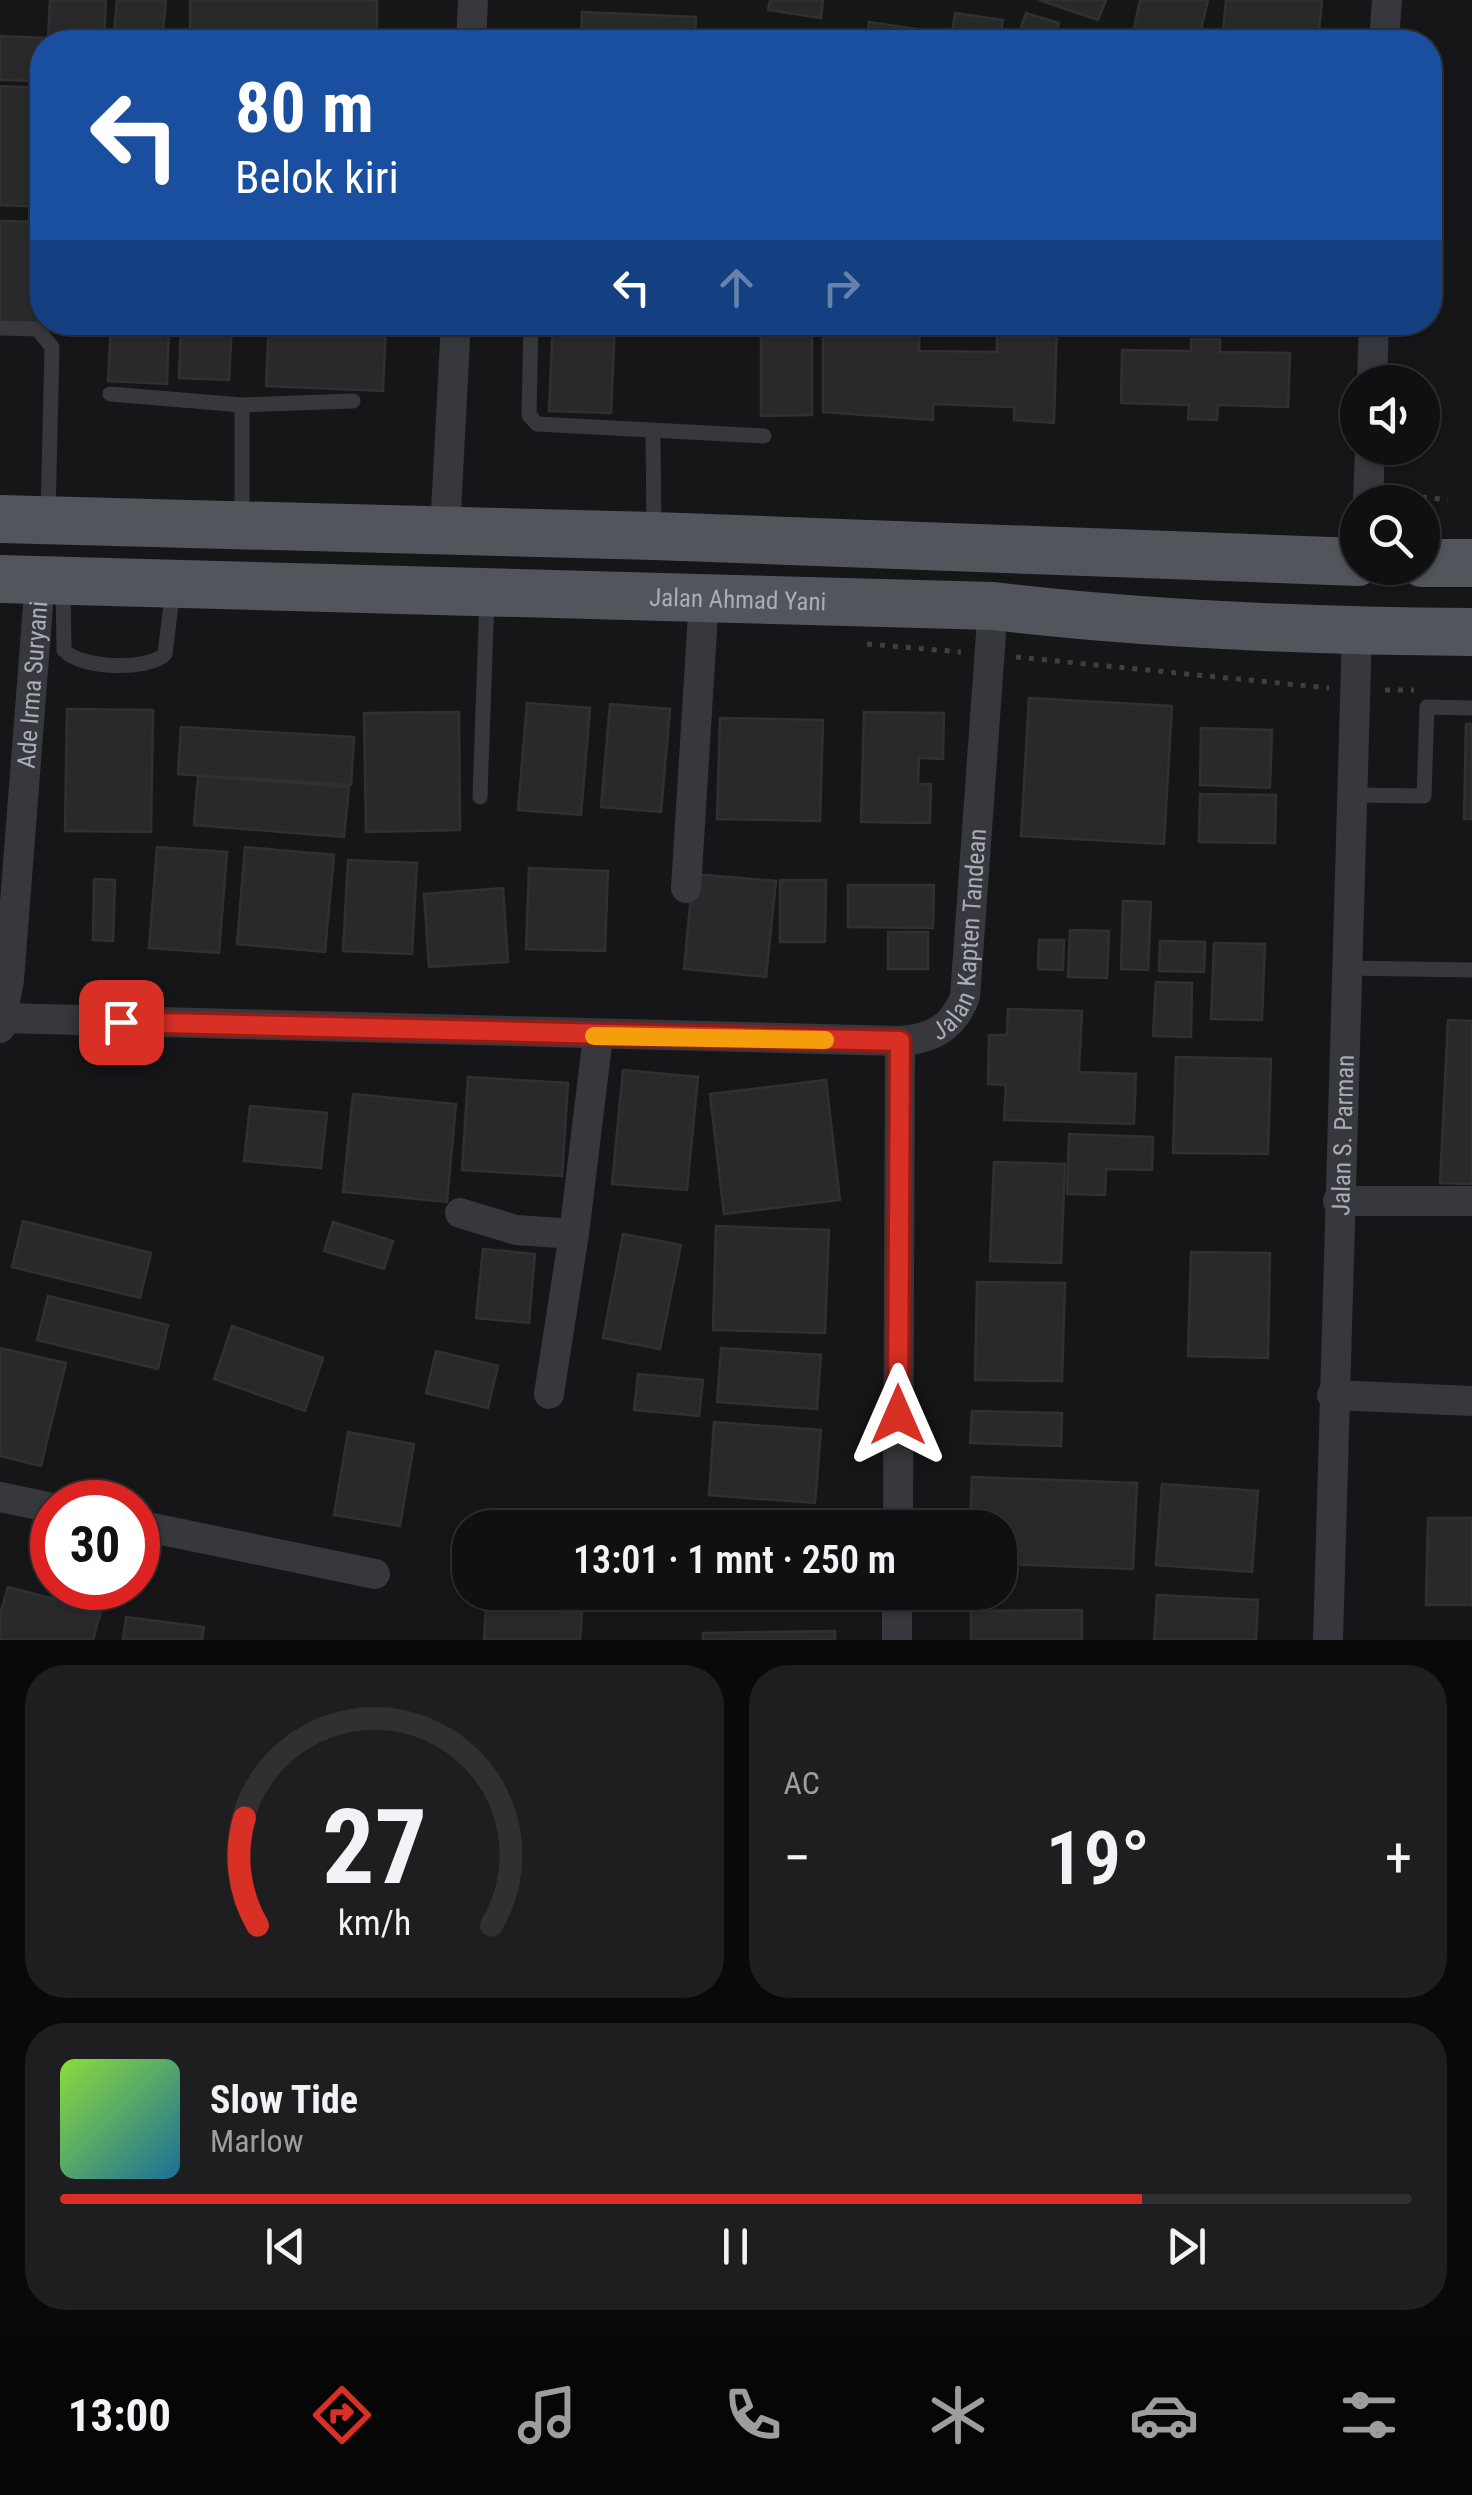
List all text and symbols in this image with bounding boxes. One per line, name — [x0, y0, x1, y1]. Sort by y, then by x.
text: 80 m — [235, 67, 374, 149]
icon: left — [70, 70, 200, 200]
text: Belok kiri — [235, 151, 399, 204]
icon: left — [604, 260, 659, 315]
icon: ahead — [709, 260, 764, 315]
icon: right — [814, 260, 869, 315]
map controls — [1340, 365, 1440, 585]
button: sound — [1340, 365, 1440, 465]
button: search — [1340, 485, 1440, 585]
street label: Jalan Ahmad Yani — [649, 583, 827, 616]
street label: Ade Irma Suryani — [11, 600, 53, 769]
street label: Jalan Kapten Tandean — [926, 828, 992, 1046]
pin — [79, 980, 164, 1065]
icon: arrive — [94, 995, 149, 1050]
street label: Jalan S. Parman — [1326, 1054, 1360, 1216]
position arrow — [846, 1363, 950, 1467]
speed limit sign: 30 — [30, 1480, 160, 1610]
text: 13:01 · 1 mnt · 250 m — [573, 1538, 896, 1582]
text: AC — [784, 1764, 820, 1802]
text: 27 — [322, 1787, 427, 1908]
text: 19° — [1046, 1814, 1150, 1902]
text: − — [784, 1826, 811, 1890]
text: + — [1385, 1826, 1412, 1890]
text: km/h — [337, 1902, 411, 1944]
text: Slow Tide — [210, 2078, 358, 2122]
text: Marlow — [210, 2122, 303, 2160]
icon: previous — [258, 2219, 313, 2274]
icon: pause — [708, 2219, 763, 2274]
icon: next — [1159, 2219, 1214, 2274]
icon: directions — [307, 2380, 377, 2450]
icon: music — [512, 2380, 582, 2450]
icon: phone — [718, 2380, 788, 2450]
icon: climate — [923, 2380, 993, 2450]
icon: car — [1129, 2380, 1199, 2450]
icon: filters — [1334, 2380, 1404, 2450]
text: 13:00 — [68, 2389, 171, 2442]

